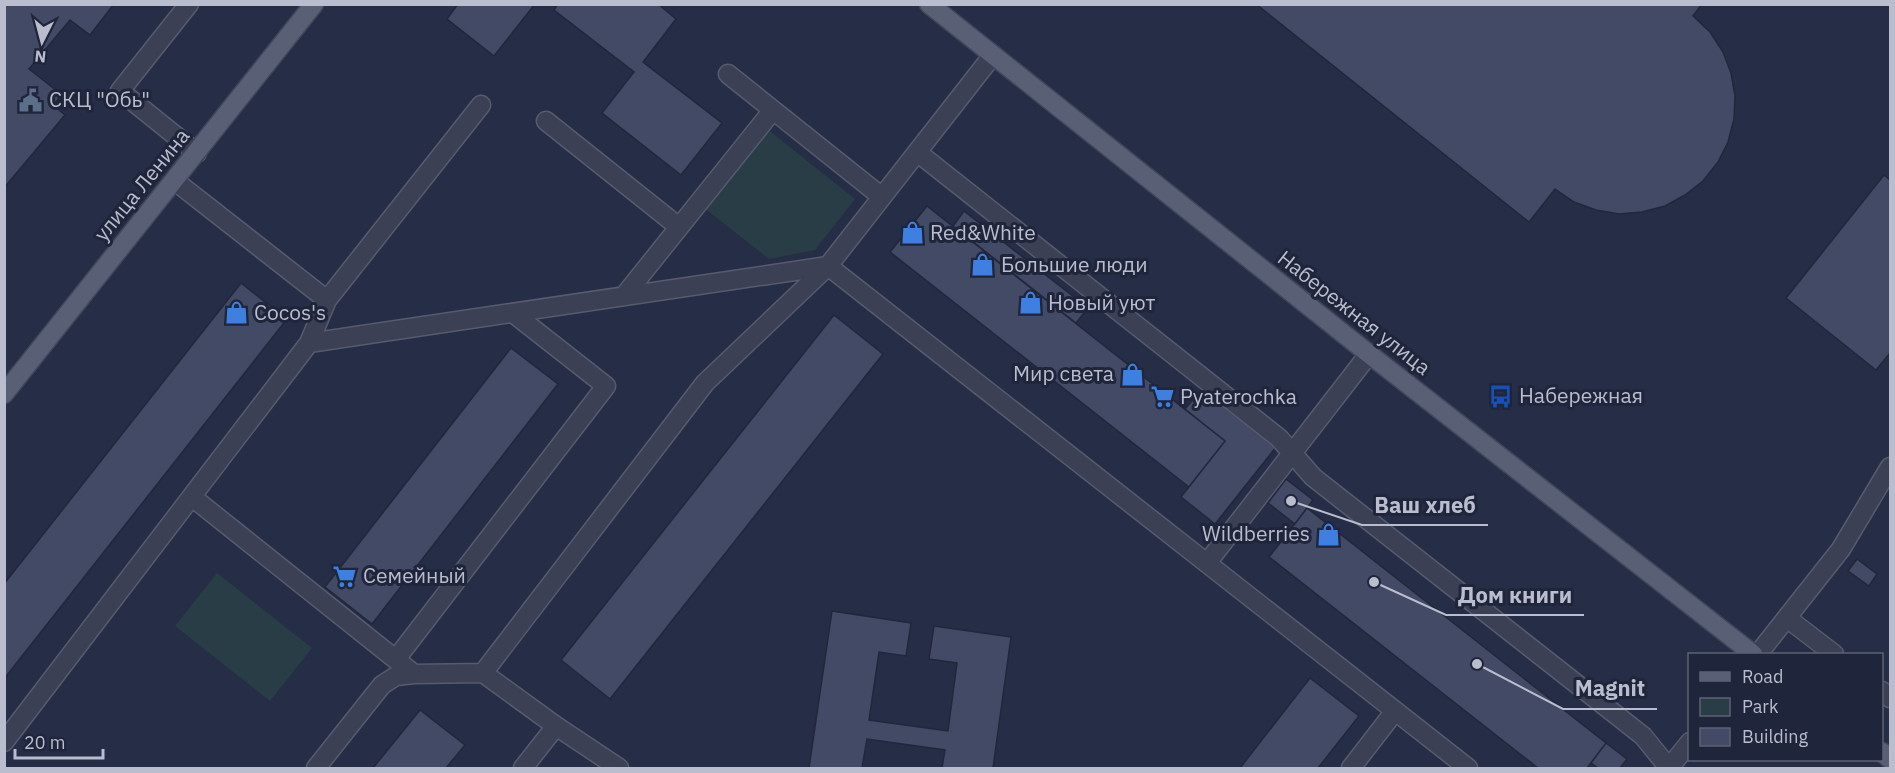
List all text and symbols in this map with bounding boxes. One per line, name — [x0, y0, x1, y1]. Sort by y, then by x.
north arrow — [12, 12, 72, 72]
text: N — [34, 46, 47, 67]
place label: СКЦ "Обь" — [49, 85, 150, 113]
public building icon: СКЦ "Обь" — [18, 87, 44, 113]
street label: улица Ленина — [87, 122, 195, 247]
place label: Red&White — [930, 218, 1036, 246]
shop icon: Red&White — [899, 220, 925, 246]
street label: Набережная улица — [1272, 244, 1437, 381]
place label: Большие люди — [1001, 250, 1148, 278]
shop icon: Большие люди — [970, 252, 996, 278]
place label: Новый уют — [1048, 288, 1155, 316]
shop icon: Новый уют — [1017, 290, 1043, 316]
place label: Cocos's — [254, 298, 326, 326]
shop icon: Cocos's — [223, 300, 249, 326]
place label: Мир света — [1013, 359, 1114, 387]
shop icon: Мир света — [1119, 361, 1145, 387]
place label: Набережная — [1519, 381, 1643, 409]
place label: Pyaterochka — [1180, 382, 1297, 410]
bus stop icon: Набережная — [1488, 383, 1514, 409]
supermarket icon: Pyaterochka — [1149, 384, 1175, 410]
callout: Ваш хлеб — [1362, 485, 1488, 525]
text: Ваш хлеб — [1374, 490, 1476, 519]
place label: Wildberries — [1202, 519, 1310, 547]
shop icon: Wildberries — [1315, 521, 1341, 547]
place label: Семейный — [363, 561, 466, 589]
supermarket icon: Семейный — [332, 563, 358, 589]
callout: Дом книги — [1446, 575, 1584, 615]
text: Дом книги — [1458, 580, 1572, 609]
legend — [1688, 653, 1883, 761]
text: Road — [1742, 665, 1783, 688]
callout: Magnit — [1563, 669, 1657, 709]
text: Magnit — [1575, 673, 1645, 702]
text: Park — [1742, 695, 1779, 718]
scale bar — [15, 722, 104, 760]
text: Building — [1742, 725, 1809, 748]
text: 20 m — [24, 731, 66, 754]

